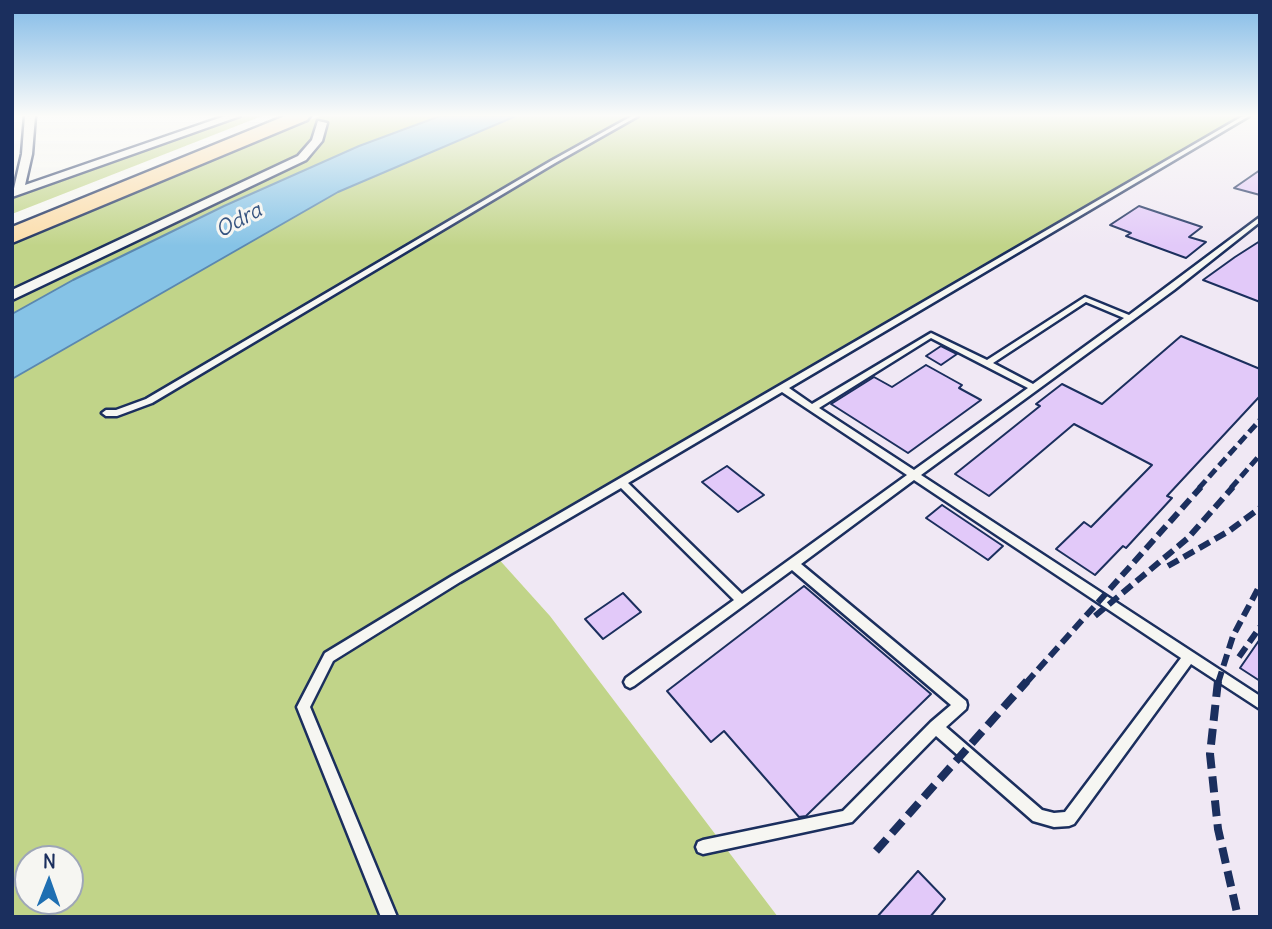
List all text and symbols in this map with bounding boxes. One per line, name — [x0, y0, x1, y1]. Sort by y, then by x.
water label: Odra — [211, 198, 267, 244]
north arrow — [14, 845, 84, 915]
text: N — [43, 849, 56, 873]

